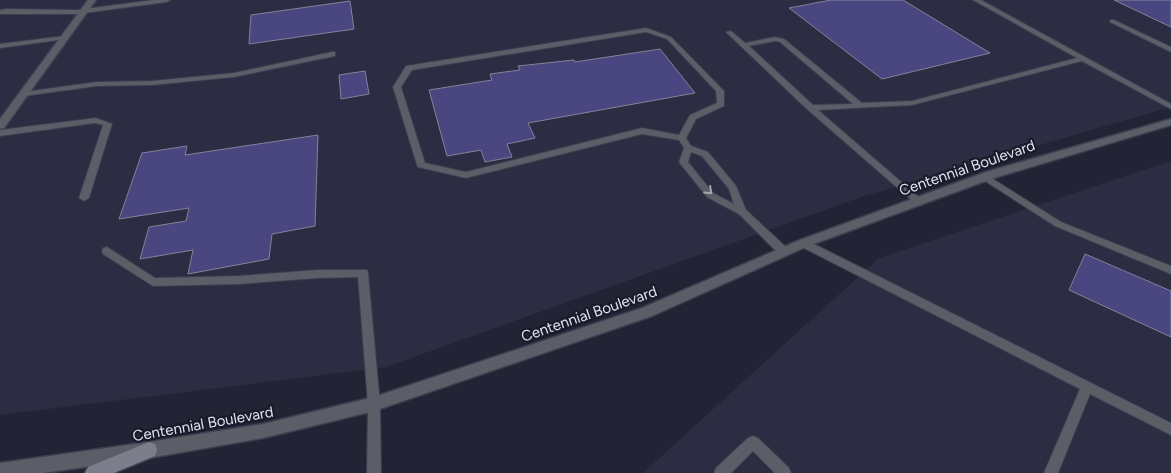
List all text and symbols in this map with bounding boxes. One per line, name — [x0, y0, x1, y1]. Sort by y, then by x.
street label: Centennial Boulevard — [897, 136, 1037, 200]
one-way arrow — [703, 186, 712, 195]
street label: Centennial Boulevard — [519, 282, 659, 346]
street label: Centennial Boulevard — [131, 403, 275, 445]

